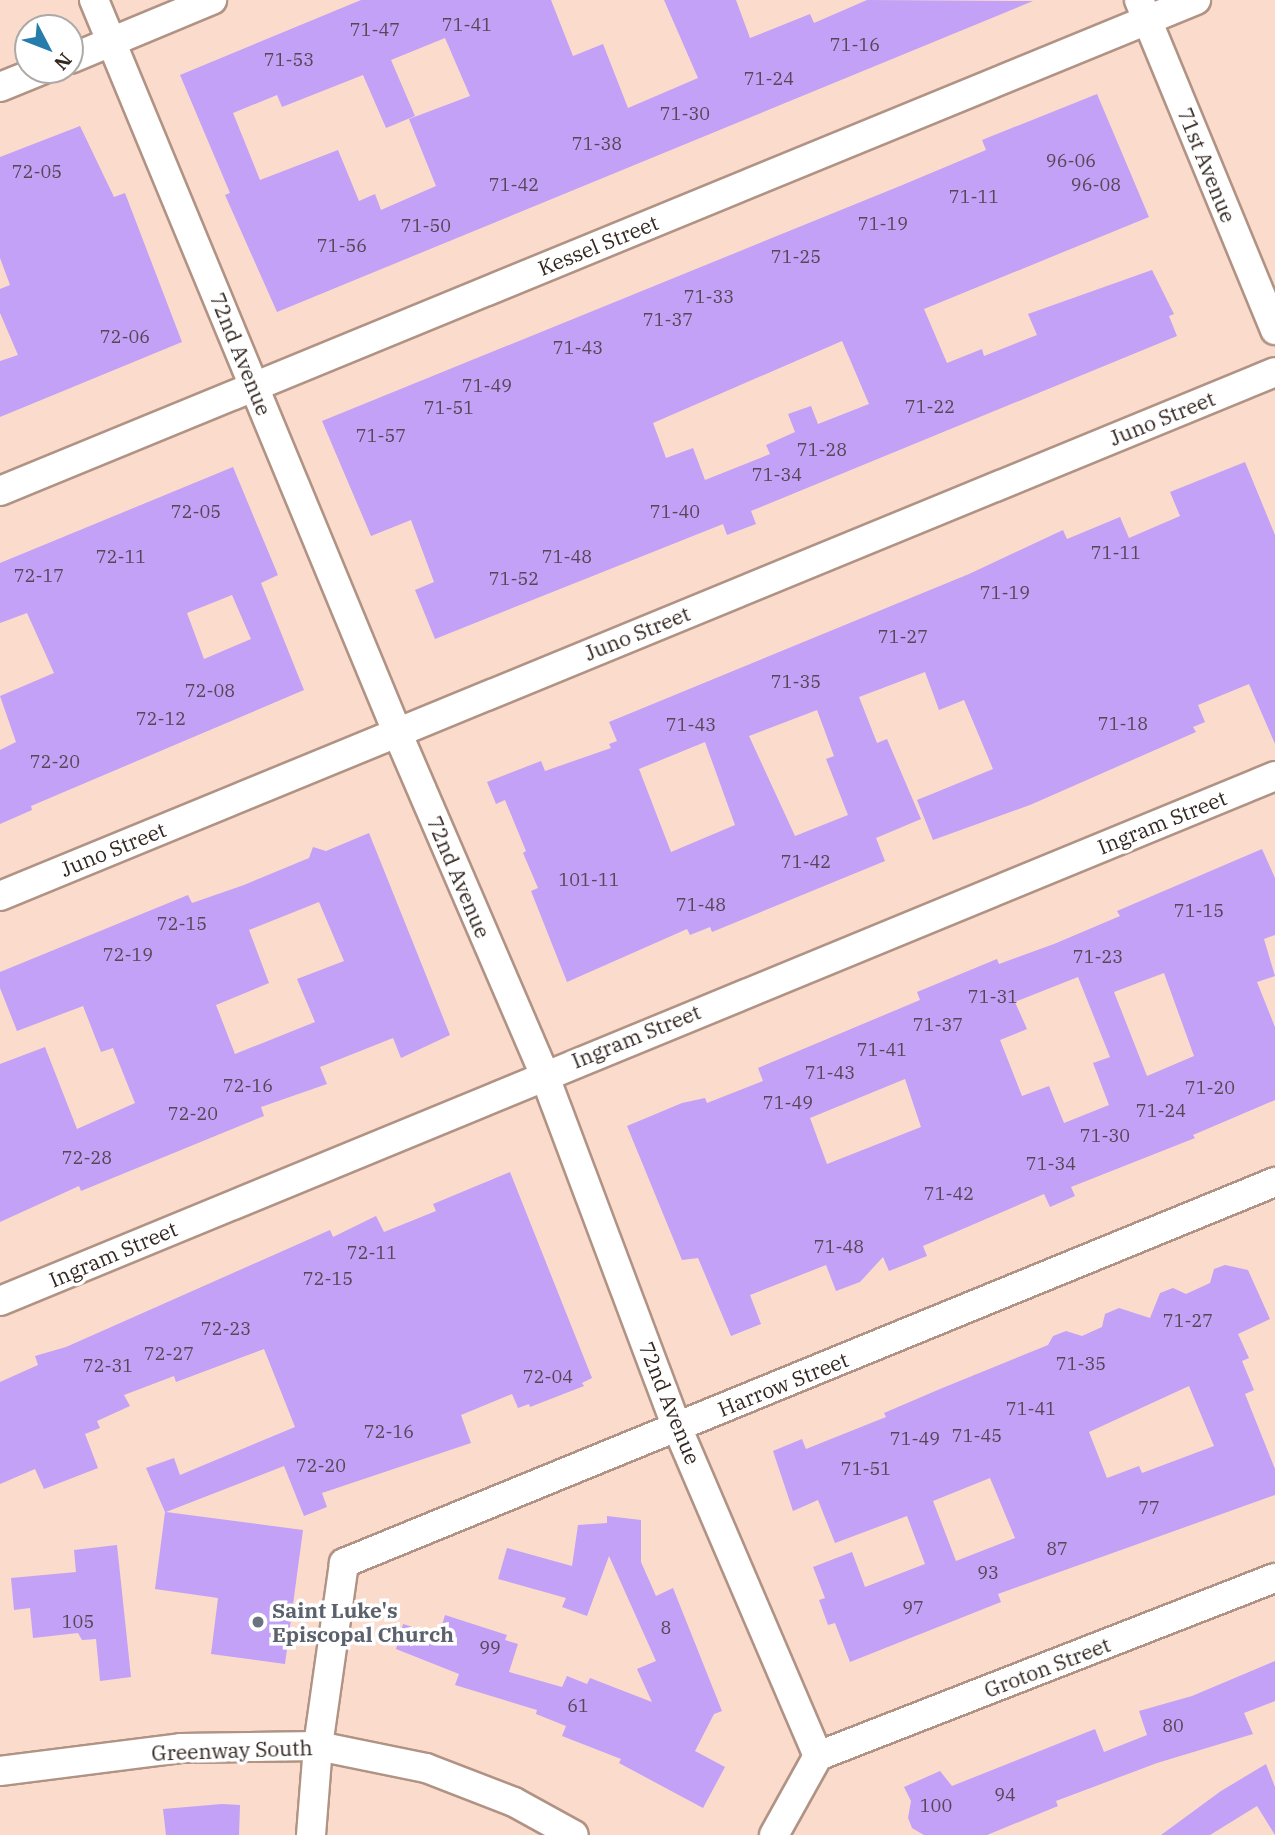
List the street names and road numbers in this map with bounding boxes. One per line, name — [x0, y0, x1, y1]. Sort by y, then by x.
street label: 71st Avenue — [1173, 104, 1241, 226]
street label: Kessel Street — [534, 209, 662, 281]
street label: 72nd Avenue — [205, 289, 277, 419]
street label: Juno Street — [1106, 385, 1218, 451]
street label: Juno Street — [581, 600, 693, 666]
street label: Ingram Street — [1094, 785, 1230, 859]
street label: 72nd Avenue — [422, 812, 496, 942]
street label: Juno Street — [57, 816, 169, 882]
street label: Ingram Street — [568, 999, 704, 1073]
street label: Ingram Street — [45, 1216, 181, 1292]
street label: 72nd Avenue — [634, 1338, 706, 1468]
street label: Harrow Street — [714, 1346, 852, 1422]
street label: Groton Street — [980, 1631, 1114, 1703]
street label: Greenway South — [151, 1735, 313, 1765]

